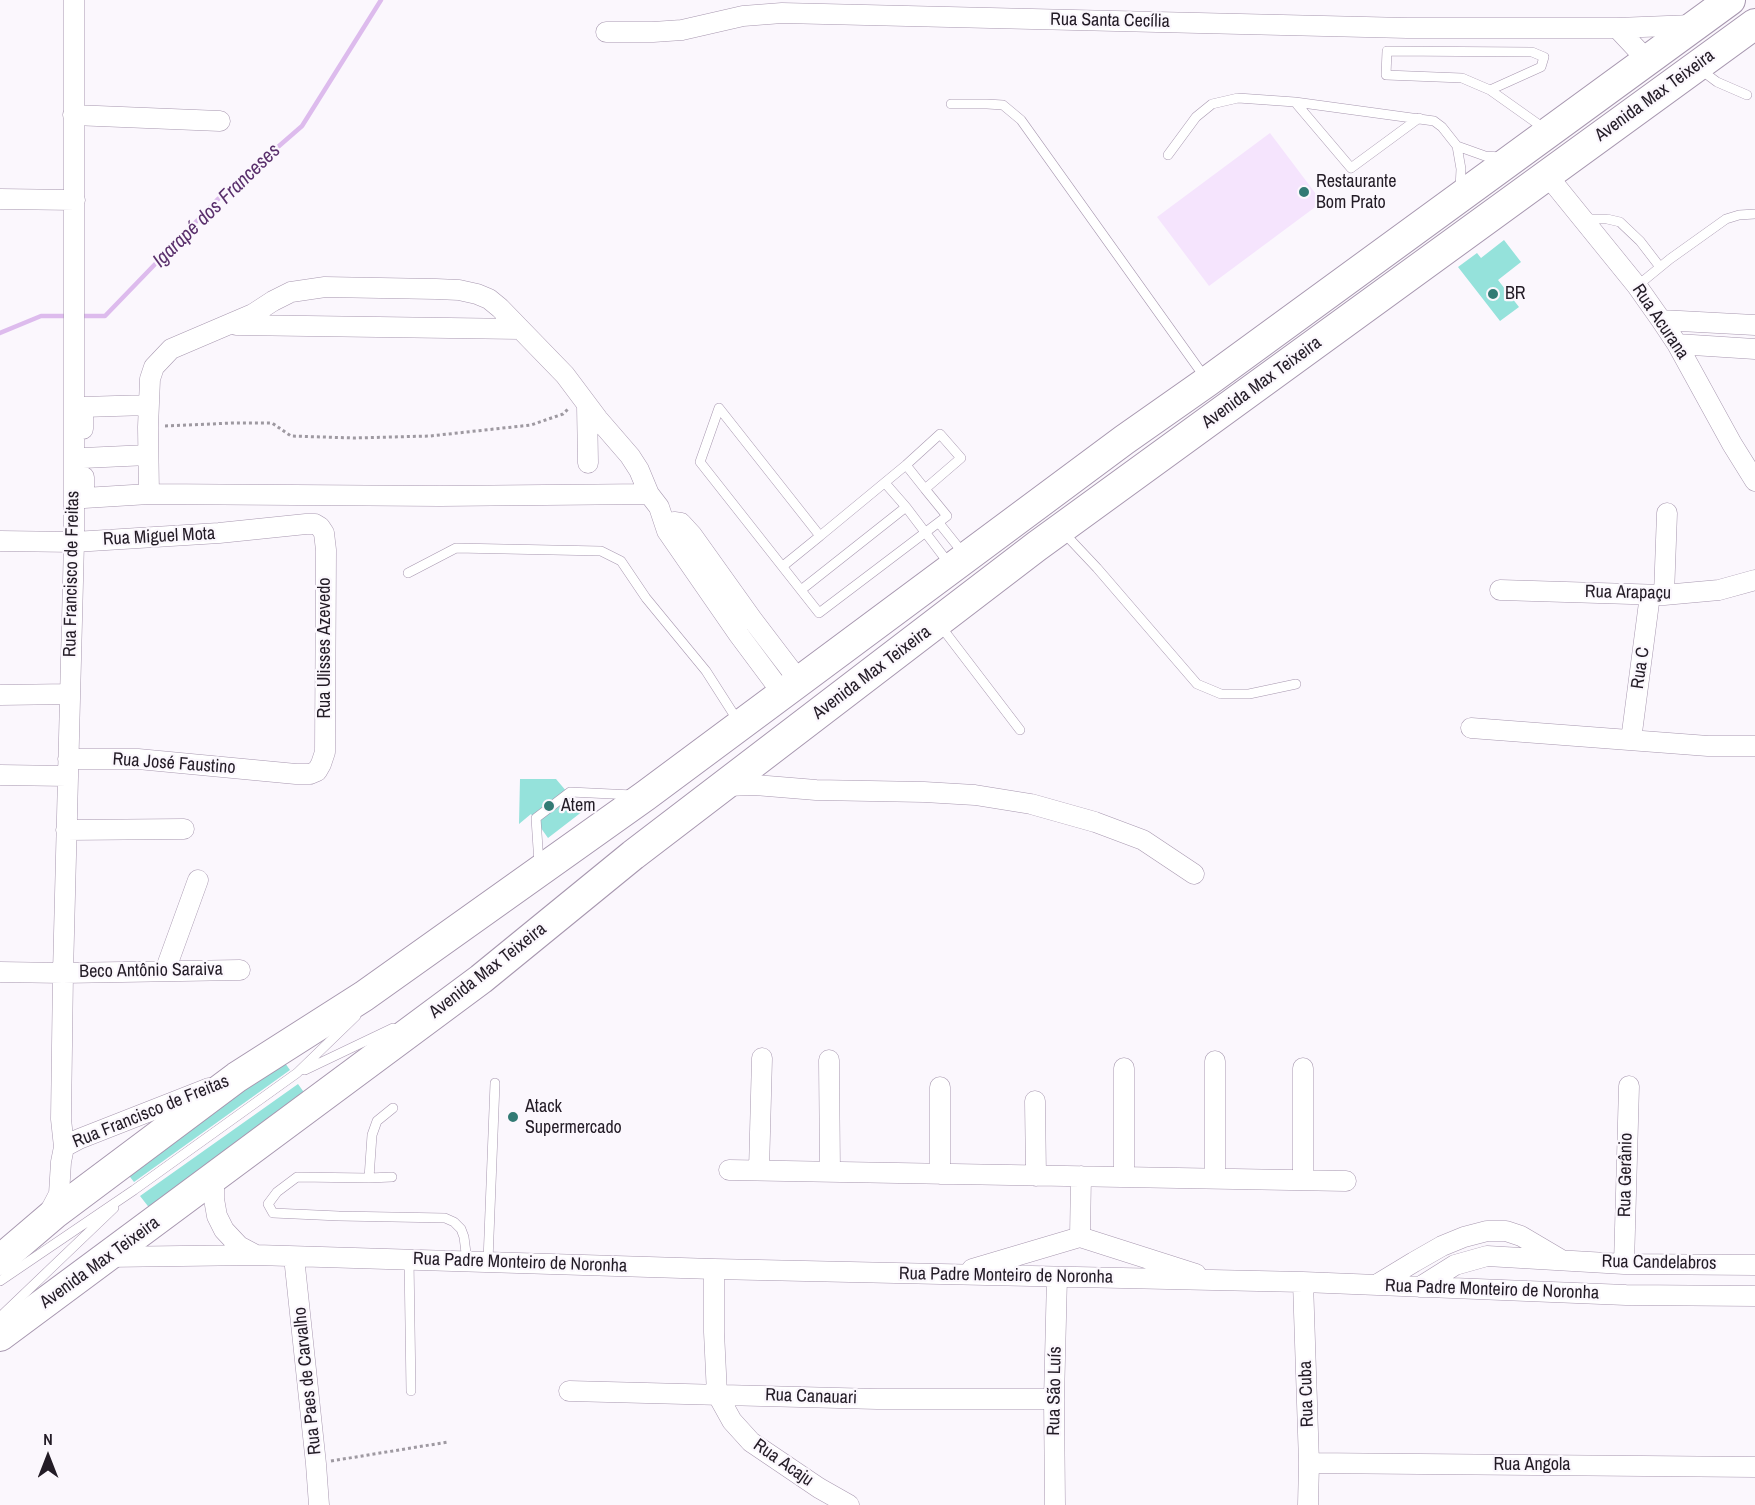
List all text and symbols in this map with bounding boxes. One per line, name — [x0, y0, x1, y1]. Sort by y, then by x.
street label: Rua Santa Cecília — [1050, 9, 1170, 33]
street label: Avenida Max Teixeira — [1591, 45, 1719, 147]
water label: Igarapé dos Franceses — [148, 139, 286, 273]
place label: Restaurante Bom Prato — [1316, 171, 1396, 213]
marker: Restaurante Bom Prato — [1297, 185, 1311, 199]
street label: Rua Acurana — [1627, 280, 1693, 364]
place label: BR — [1505, 283, 1526, 305]
marker: BR — [1486, 287, 1500, 301]
street label: Avenida Max Teixeira — [1198, 332, 1326, 434]
street label: Rua Francisco de Freitas — [60, 491, 84, 657]
street label: Rua Miguel Mota — [102, 523, 216, 551]
street label: Rua Ulisses Azevedo — [314, 577, 336, 719]
street label: Rua Arapaçu — [1585, 581, 1671, 605]
street label: Avenida Max Teixeira — [809, 621, 935, 725]
street label: Rua C — [1627, 646, 1655, 690]
street label: Rua José Faustino — [112, 749, 236, 779]
place label: Atem — [561, 795, 595, 817]
marker: Atem — [542, 799, 556, 813]
street label: Avenida Max Teixeira — [425, 919, 551, 1023]
street label: Beco Antônio Saraiva — [79, 959, 223, 983]
street label: Rua Francisco de Freitas — [70, 1071, 232, 1153]
place label: Atack Supermercado — [525, 1096, 622, 1138]
marker: Atack Supermercado — [506, 1110, 520, 1124]
street label: Rua Gerânio — [1614, 1133, 1638, 1217]
street label: Avenida Max Teixeira — [36, 1212, 164, 1314]
street label: Rua Padre Monteiro de Noronha — [413, 1248, 627, 1278]
street label: Rua Candelabros — [1601, 1251, 1717, 1275]
street label: Rua Padre Monteiro de Noronha — [899, 1263, 1113, 1289]
street label: Rua Padre Monteiro de Noronha — [1385, 1275, 1599, 1305]
street label: Rua Paes de Carvalho — [289, 1306, 327, 1456]
street label: Rua São Luís — [1043, 1346, 1067, 1436]
street label: Rua Cuba — [1295, 1360, 1319, 1428]
street label: Rua Canauari — [765, 1385, 857, 1409]
north arrow — [18, 1427, 78, 1487]
text: N — [43, 1428, 53, 1450]
street label: Rua Acaju — [749, 1435, 817, 1491]
street label: Rua Angola — [1493, 1454, 1571, 1476]

